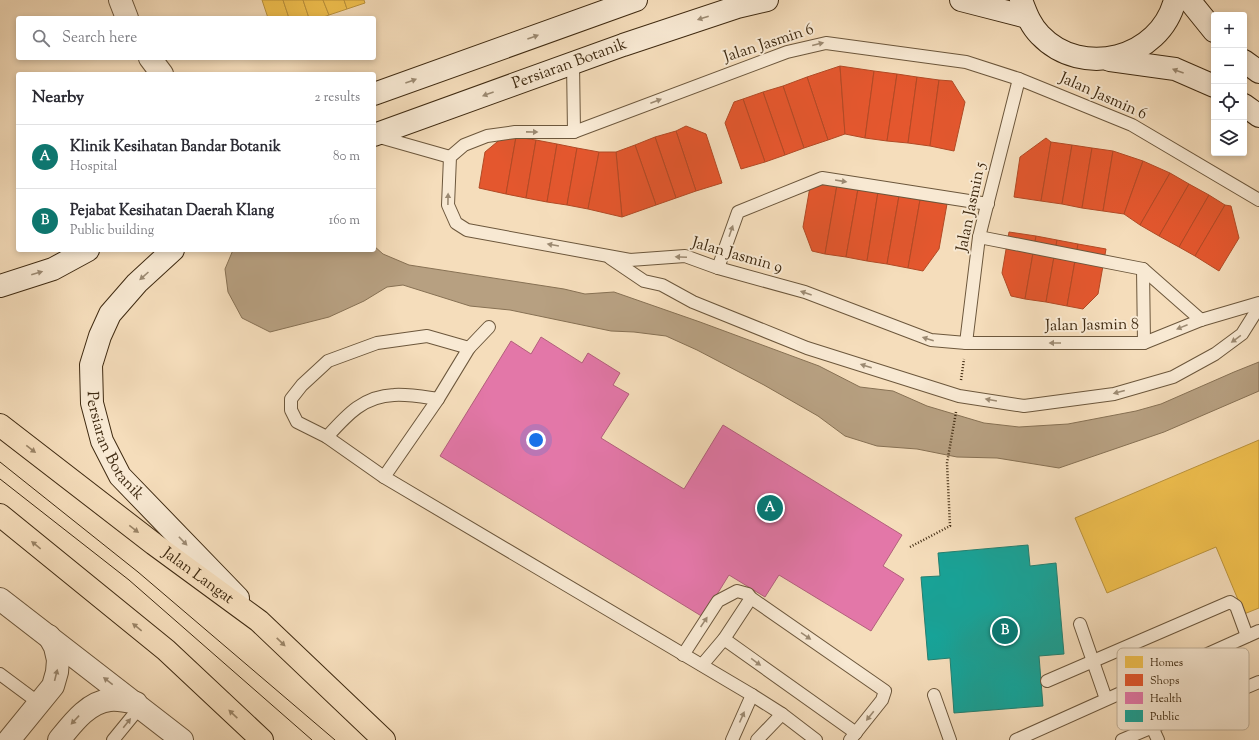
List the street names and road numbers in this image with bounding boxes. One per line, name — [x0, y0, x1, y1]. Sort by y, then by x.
street label: Jalan Jasmin 6 — [720, 19, 817, 70]
street label: Persiaran Botanik — [509, 33, 630, 96]
street label: Jalan Jasmin 6 — [1055, 67, 1150, 127]
street label: Jalan Jasmin 5 — [951, 160, 993, 255]
street label: Jalan Jasmin 9 — [688, 232, 785, 280]
street label: Jalan Jasmin 8 — [1044, 314, 1139, 338]
street label: Persiaran Botanik — [80, 391, 149, 506]
street label: Jalan Langat — [157, 542, 239, 610]

